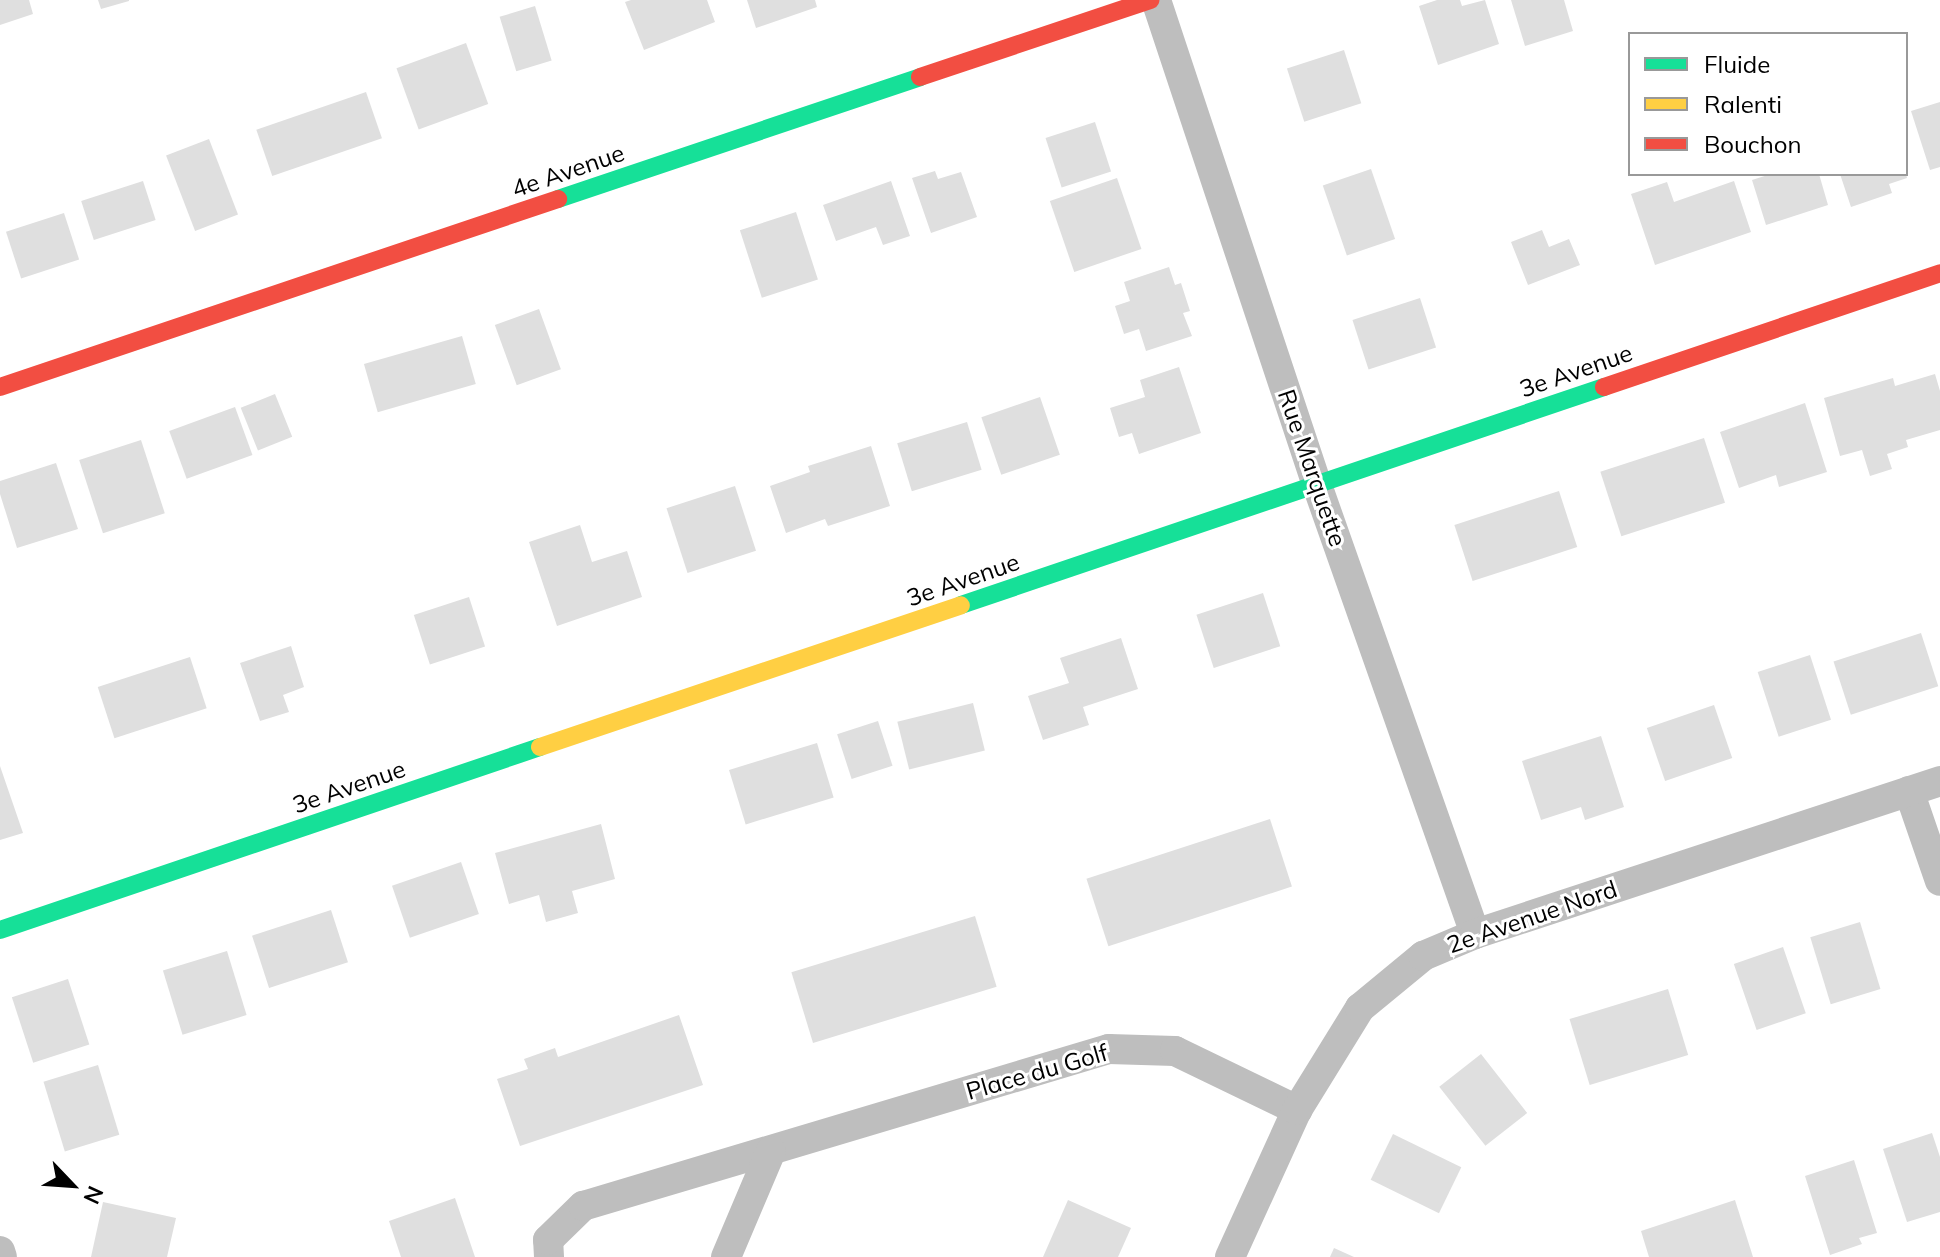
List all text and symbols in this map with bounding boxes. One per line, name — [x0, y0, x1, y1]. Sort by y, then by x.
legend — [1628, 32, 1908, 176]
text: Fluide — [1704, 49, 1770, 79]
text: Ralenti — [1704, 89, 1782, 119]
text: Bouchon — [1704, 129, 1802, 159]
street label: 4e Avenue — [508, 138, 628, 204]
street label: 3e Avenue — [1516, 338, 1636, 404]
street label: Rue Marquette — [1272, 386, 1352, 550]
street label: 3e Avenue — [903, 547, 1023, 613]
street label: 3e Avenue — [289, 754, 409, 820]
street label: 2e Avenue Nord — [1443, 874, 1621, 960]
street label: Place du Golf — [963, 1038, 1111, 1106]
north arrow — [32, 1145, 112, 1225]
text: N — [78, 1182, 110, 1209]

